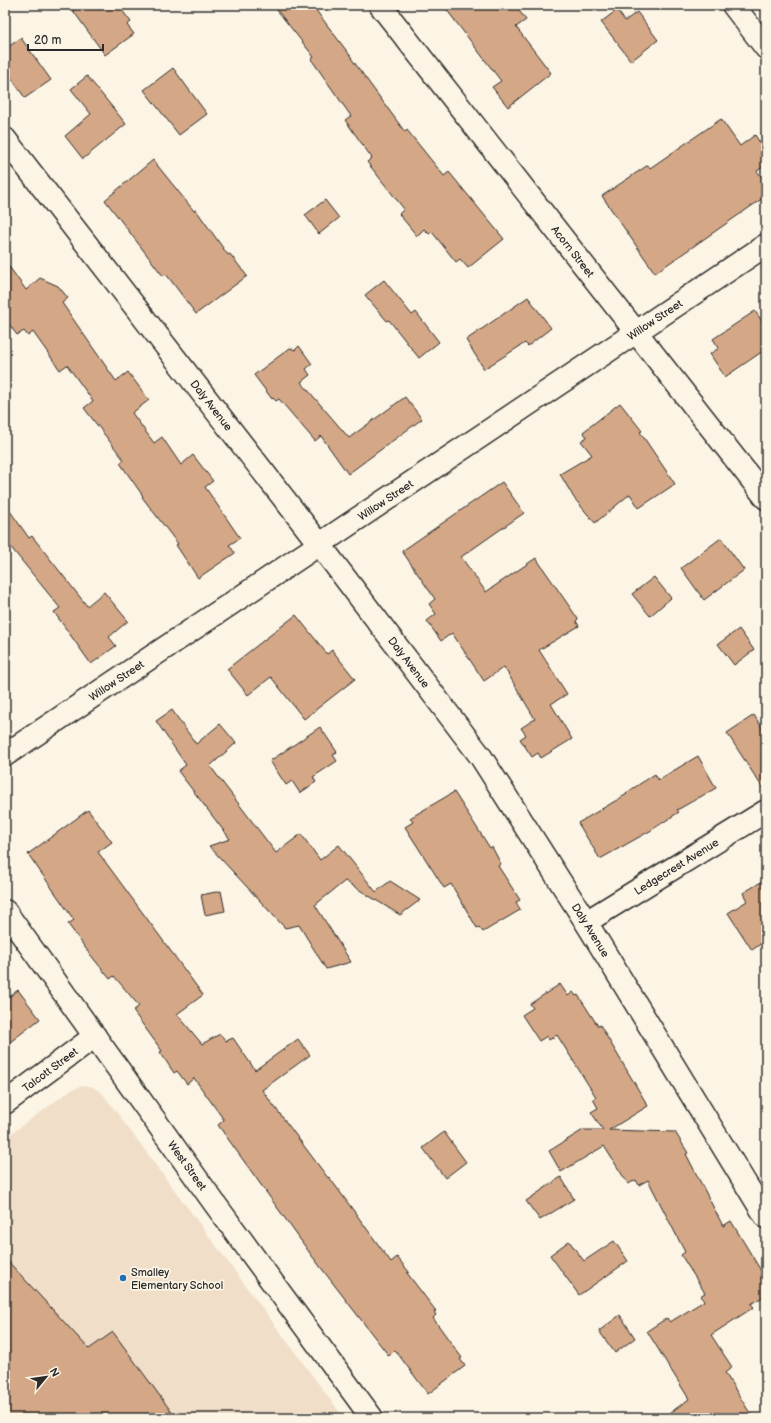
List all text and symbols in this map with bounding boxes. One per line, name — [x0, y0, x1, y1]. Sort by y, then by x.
scale bar — [28, 26, 103, 52]
text: 20 m — [34, 33, 61, 48]
street label: Acorn Street — [548, 223, 597, 281]
street label: Willow Street — [625, 297, 685, 343]
street label: Daly Avenue — [187, 378, 235, 434]
street label: Willow Street — [356, 477, 416, 524]
street label: Daly Avenue — [385, 634, 432, 691]
street label: Willow Street — [87, 657, 147, 704]
street label: Ledgecrest Avenue — [632, 836, 721, 898]
street label: Daly Avenue — [569, 901, 612, 960]
street label: Talcott Street — [20, 1045, 81, 1095]
street label: West Street — [165, 1138, 209, 1193]
place label: Smalley Elementary School — [131, 1266, 223, 1292]
marker: Smalley Elementary School — [118, 1273, 128, 1283]
north arrow — [26, 1357, 66, 1397]
text: N — [47, 1366, 62, 1379]

